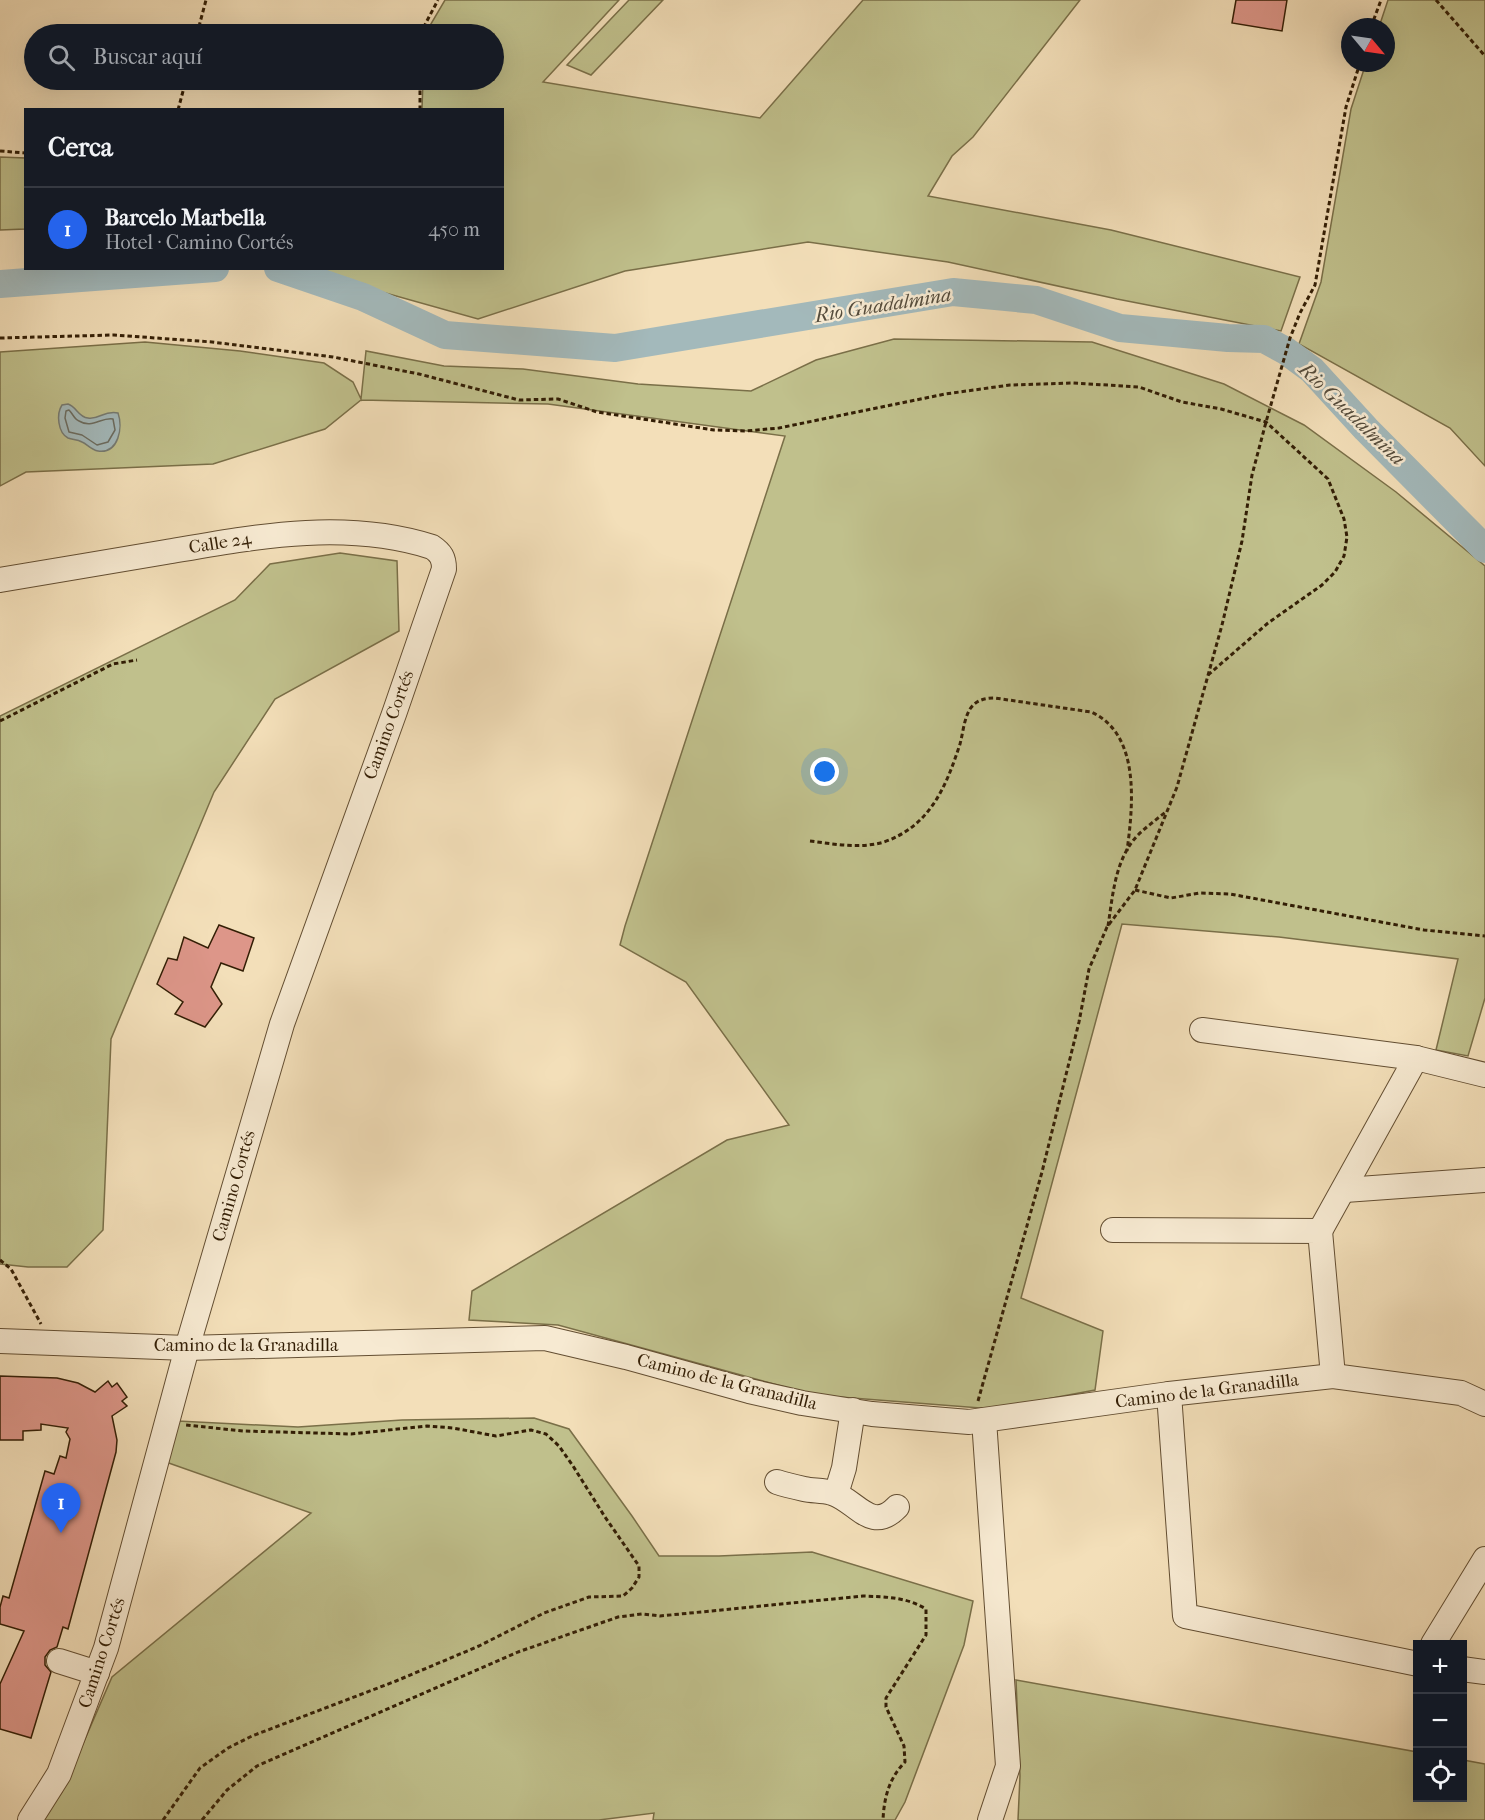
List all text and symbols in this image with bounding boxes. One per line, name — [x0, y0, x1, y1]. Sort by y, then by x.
north arrow — [1341, 18, 1395, 72]
search box — [24, 24, 504, 90]
icon: search — [45, 41, 78, 74]
text: Buscar aquí — [93, 44, 202, 70]
text: Cerca — [48, 132, 113, 163]
text: Barcelo Marbella — [105, 205, 265, 231]
text: 1 — [64, 218, 71, 241]
text: 450 m — [428, 218, 480, 241]
text: Hotel · Camino Cortés — [105, 231, 293, 254]
water label: Rio Guadalmina — [811, 283, 953, 327]
water label: Rio Guadalmina — [1293, 356, 1410, 470]
street label: Calle 24 — [187, 528, 253, 558]
street label: Camino Cortés — [359, 667, 419, 783]
your location — [810, 757, 839, 786]
street label: Camino Cortés — [208, 1128, 260, 1244]
street label: Camino de la Granadilla — [154, 1335, 339, 1356]
street label: Camino de la Granadilla — [635, 1349, 820, 1415]
street label: Camino de la Granadilla — [1114, 1369, 1301, 1413]
pin: 1 — [42, 1484, 80, 1533]
street label: Camino Cortés — [74, 1595, 130, 1711]
map controls — [1413, 1640, 1467, 1802]
button: + — [1413, 1640, 1467, 1694]
button: − — [1413, 1694, 1467, 1748]
button: locate — [1413, 1748, 1467, 1802]

